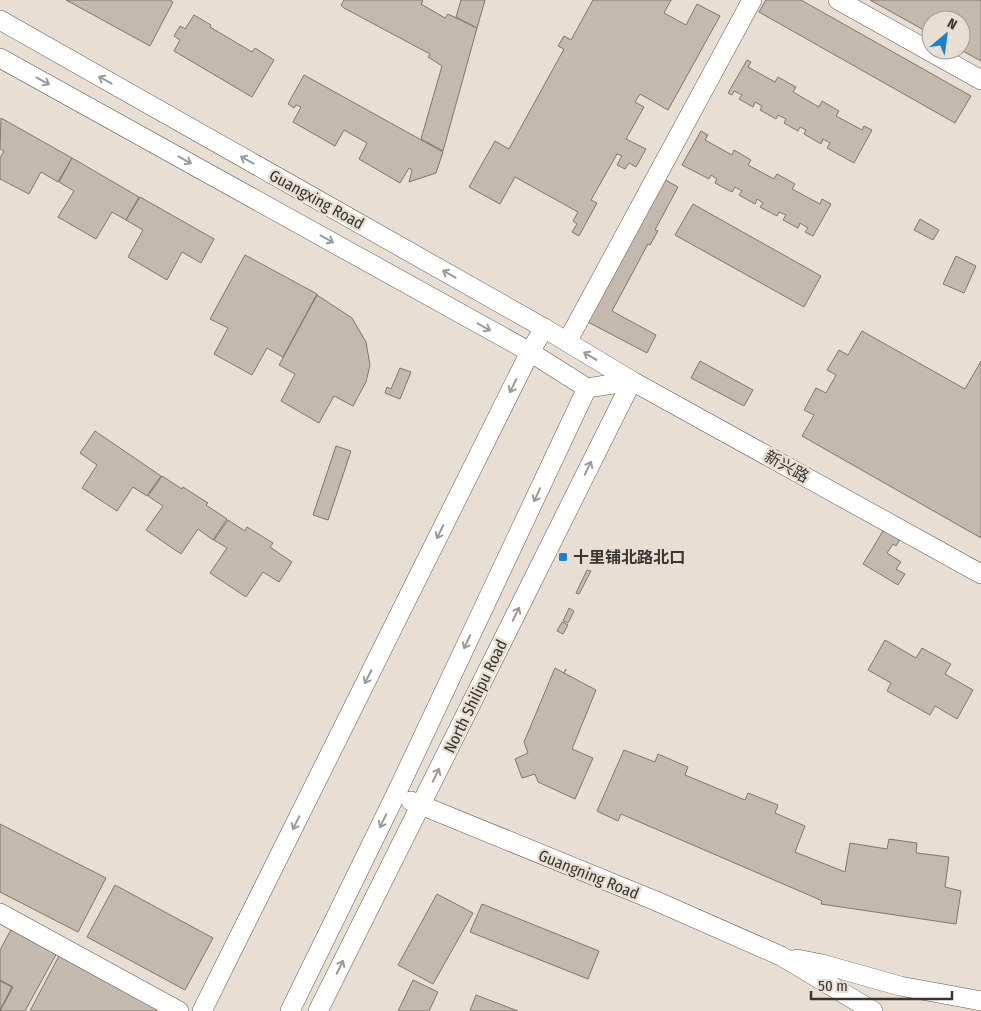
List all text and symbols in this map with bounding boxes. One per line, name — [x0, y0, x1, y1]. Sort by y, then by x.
north arrow — [921, 10, 971, 60]
text: N — [944, 15, 960, 34]
one-way arrow — [98, 75, 113, 85]
one-way arrow — [35, 77, 49, 87]
one-way arrow — [177, 155, 192, 165]
one-way arrow — [239, 155, 254, 165]
street label: Guangxing Road — [266, 166, 367, 233]
one-way arrow — [319, 234, 334, 244]
one-way arrow — [443, 269, 457, 279]
one-way arrow — [476, 322, 491, 332]
one-way arrow — [583, 350, 597, 360]
one-way arrow — [508, 379, 518, 394]
street label: 新兴路 — [761, 446, 812, 486]
one-way arrow — [584, 461, 593, 476]
one-way arrow — [531, 488, 541, 503]
one-way arrow — [435, 524, 445, 539]
place label: 十里铺北路北口 — [573, 548, 685, 567]
marker: 十里铺北路北口 — [557, 551, 569, 563]
one-way arrow — [511, 606, 521, 621]
one-way arrow — [462, 635, 472, 650]
street label: North Shilipu Road — [440, 637, 511, 756]
one-way arrow — [363, 670, 373, 685]
one-way arrow — [432, 768, 441, 783]
one-way arrow — [378, 813, 387, 828]
one-way arrow — [290, 815, 300, 830]
street label: Guangning Road — [536, 846, 642, 903]
one-way arrow — [335, 960, 345, 975]
scale bar — [811, 968, 952, 1000]
text: 50 m — [818, 977, 848, 995]

